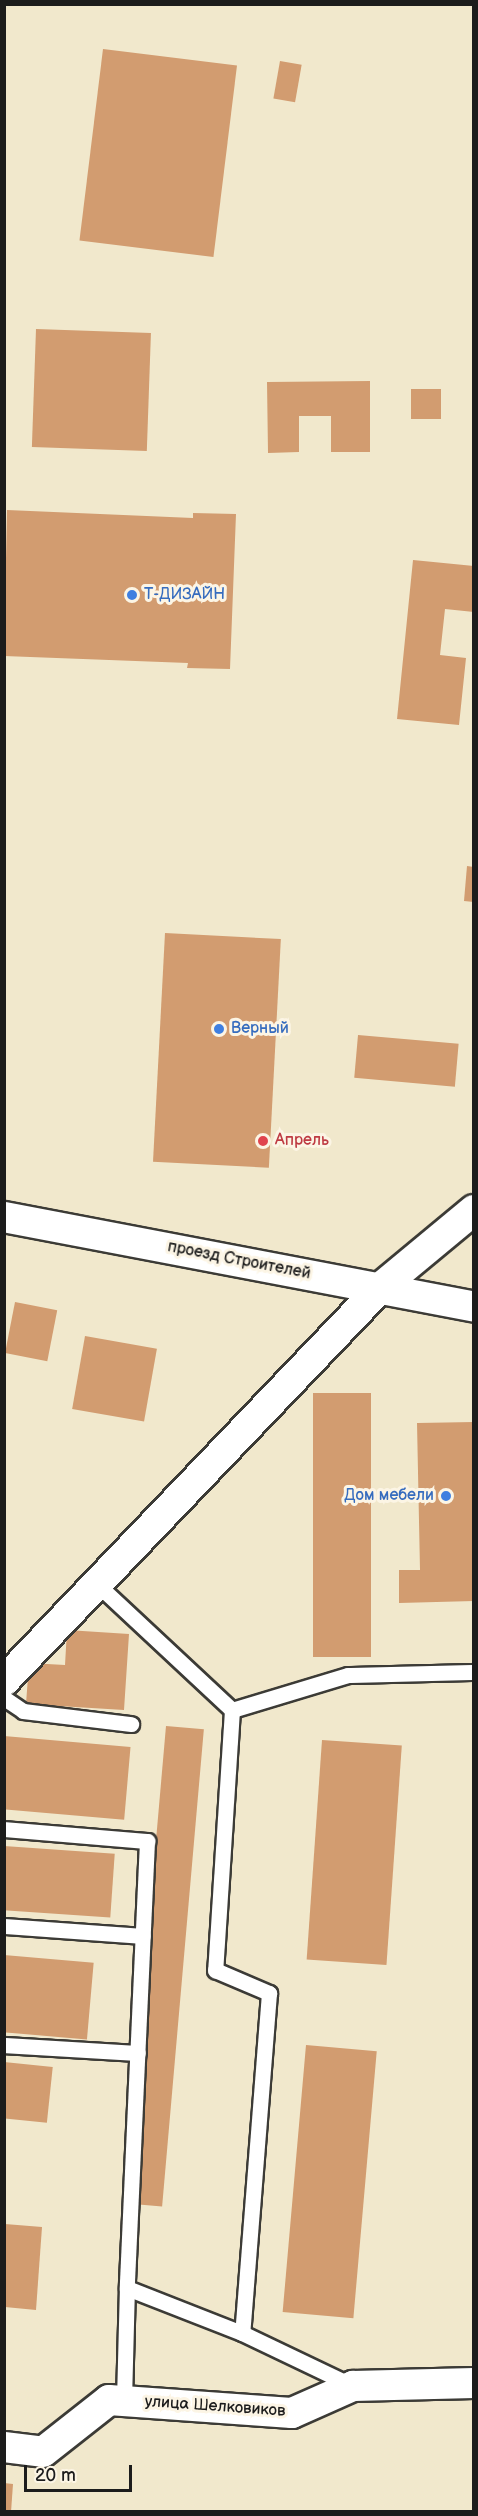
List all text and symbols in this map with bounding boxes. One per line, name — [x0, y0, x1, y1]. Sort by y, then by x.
place label: Т-ДИЗАЙН — [144, 585, 225, 605]
marker: Т-ДИЗАЙН — [125, 588, 139, 602]
place label: Верный — [231, 1019, 289, 1039]
marker: Верный — [212, 1022, 226, 1036]
place label: Апрель — [275, 1131, 329, 1151]
marker: Апрель — [256, 1134, 270, 1148]
street label: проезд Строителей — [166, 1238, 312, 1284]
place label: Дом мебели — [344, 1486, 434, 1506]
marker: Дом мебели — [439, 1489, 453, 1503]
street label: улица Шелковиков — [144, 2393, 286, 2421]
scale bar — [27, 2453, 135, 2491]
text: 20 m — [35, 2465, 76, 2486]

